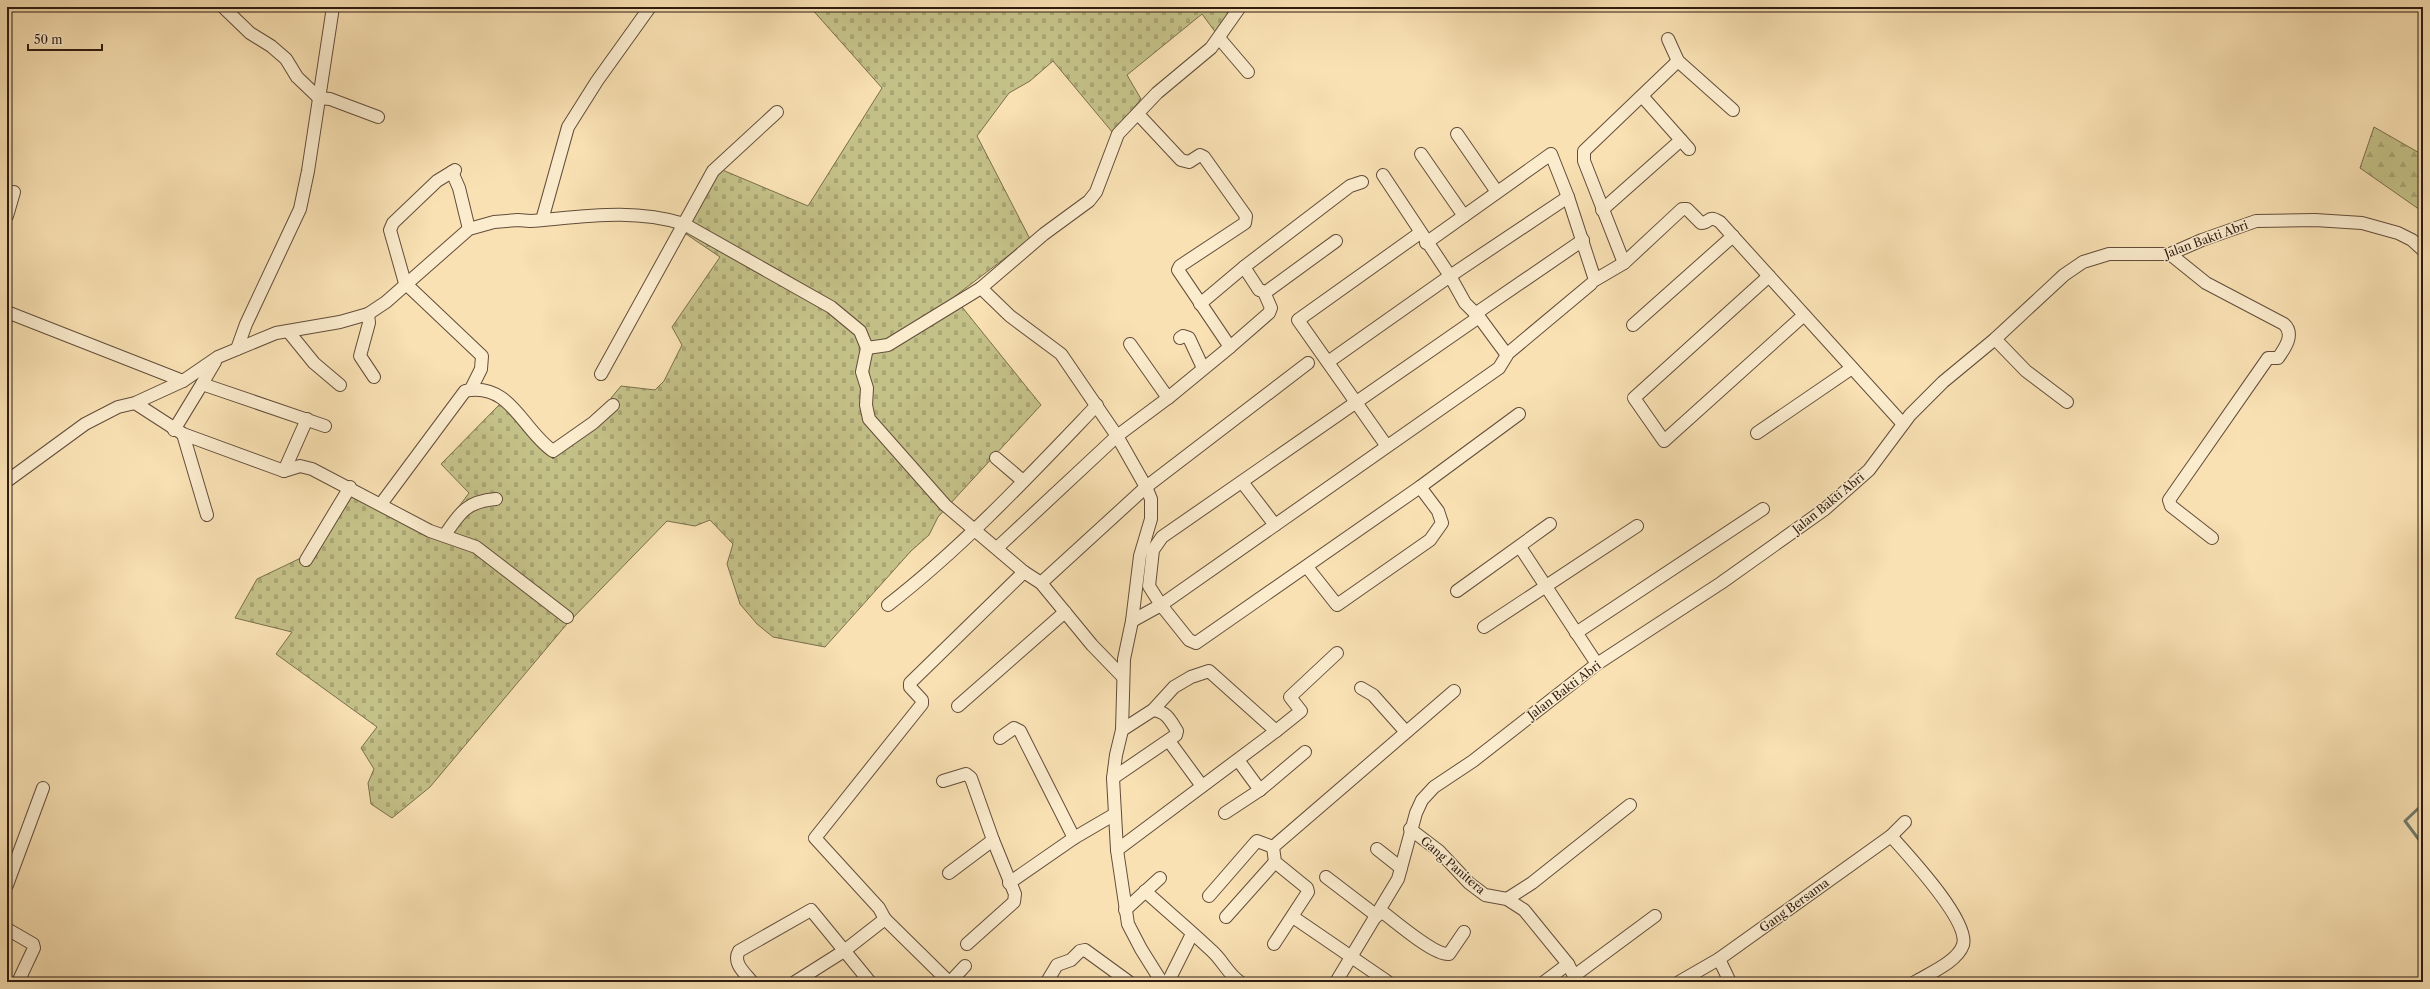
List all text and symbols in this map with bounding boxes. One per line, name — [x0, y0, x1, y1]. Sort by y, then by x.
scale bar — [28, 26, 102, 52]
text: 50 m — [34, 32, 63, 47]
street label: Jalan Bakti Abri — [2160, 217, 2250, 262]
street label: Jalan Bakti Abri — [1788, 469, 1867, 538]
street label: Jalan Bakti Abri — [1523, 657, 1604, 724]
street label: Gang Panitera — [1418, 833, 1489, 898]
street label: Gang Bersama — [1756, 874, 1832, 935]

